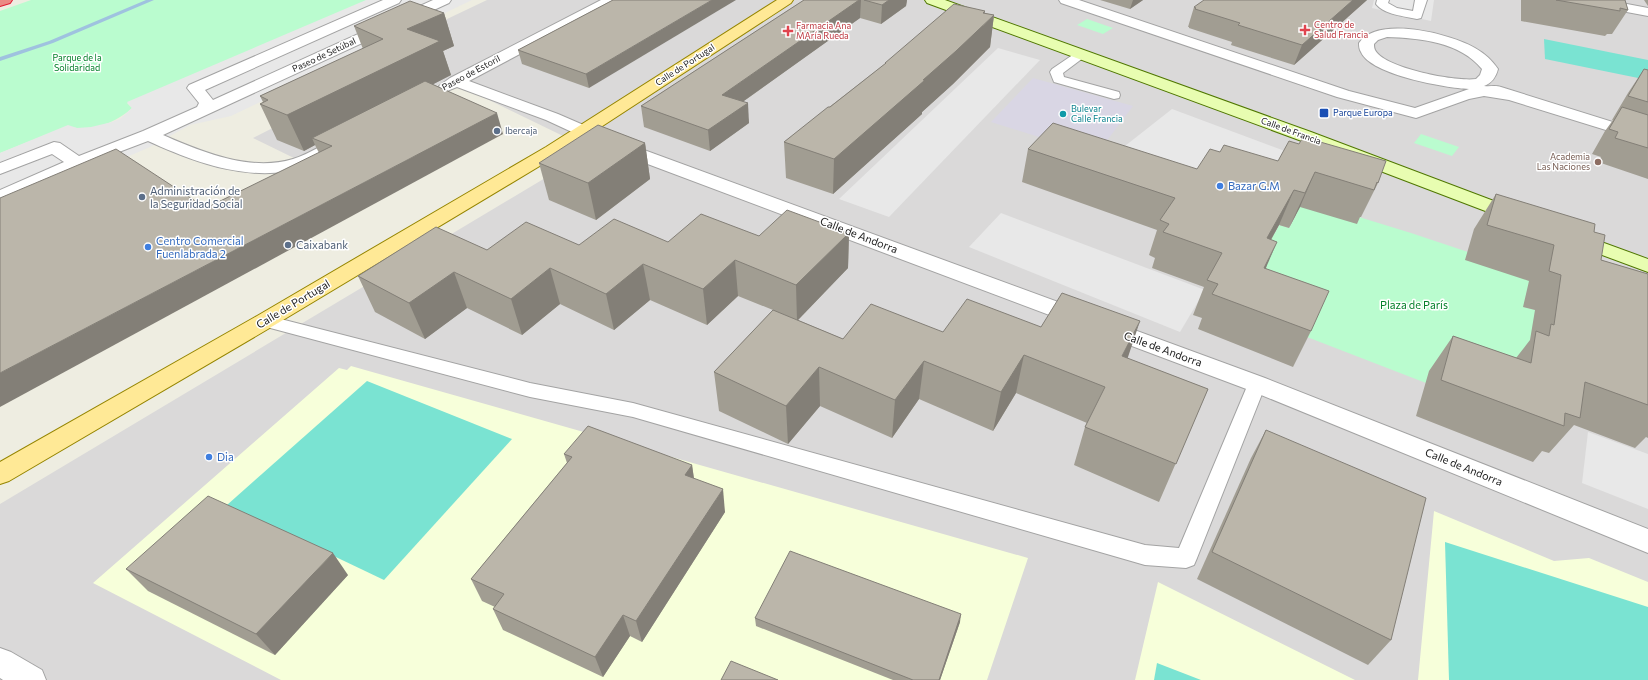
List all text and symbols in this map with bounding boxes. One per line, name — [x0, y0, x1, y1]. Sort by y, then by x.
place label: Centro de Salud Francia — [1314, 19, 1368, 40]
place label: Farmacia Ana MAría Rueda — [796, 20, 851, 41]
marker: Centro de Salud Francia — [1299, 24, 1311, 36]
marker: Farmacia Ana MAría Rueda — [783, 26, 793, 36]
street label: Paseo de Setúbal — [290, 35, 357, 74]
street label: Calle de Portugal — [653, 41, 716, 88]
park label: Parque de la Solidaridad — [52, 52, 102, 73]
street label: Paseo de Estoril — [440, 53, 502, 93]
place label: Bulevar Calle Francia — [1071, 103, 1123, 124]
marker: Parque Europa — [1318, 107, 1330, 119]
place label: Parque Europa — [1333, 107, 1393, 118]
marker: Bulevar Calle Francia — [1058, 109, 1068, 119]
street label: Calle de Francia — [1259, 115, 1323, 147]
place label: Ibercaja — [505, 125, 537, 136]
marker: Ibercaja — [492, 126, 502, 136]
place label: Academia Las Naciones — [1537, 151, 1590, 172]
marker: Academia Las Naciones — [1593, 157, 1603, 167]
place label: Bazar G.M — [1228, 179, 1280, 192]
marker: Bazar G.M — [1215, 181, 1225, 191]
place label: Administración de la Seguridad Social — [150, 184, 243, 210]
marker: Administración de la Seguridad Social — [137, 192, 147, 202]
street label: Calle de Andorra — [818, 214, 900, 255]
place label: Centro Comercial Fuenlabrada 2 — [156, 234, 244, 260]
place label: Caixabank — [296, 238, 348, 251]
marker: Caixabank — [283, 240, 293, 250]
marker: Centro Comercial Fuenlabrada 2 — [143, 242, 153, 252]
street label: Calle de Portugal — [253, 276, 332, 331]
park label: Plaza de París — [1380, 298, 1448, 311]
street label: Calle de Andorra — [1122, 328, 1204, 369]
street label: Calle de Andorra — [1424, 445, 1505, 488]
place label: Dia — [217, 450, 234, 463]
marker: Dia — [204, 452, 214, 462]

